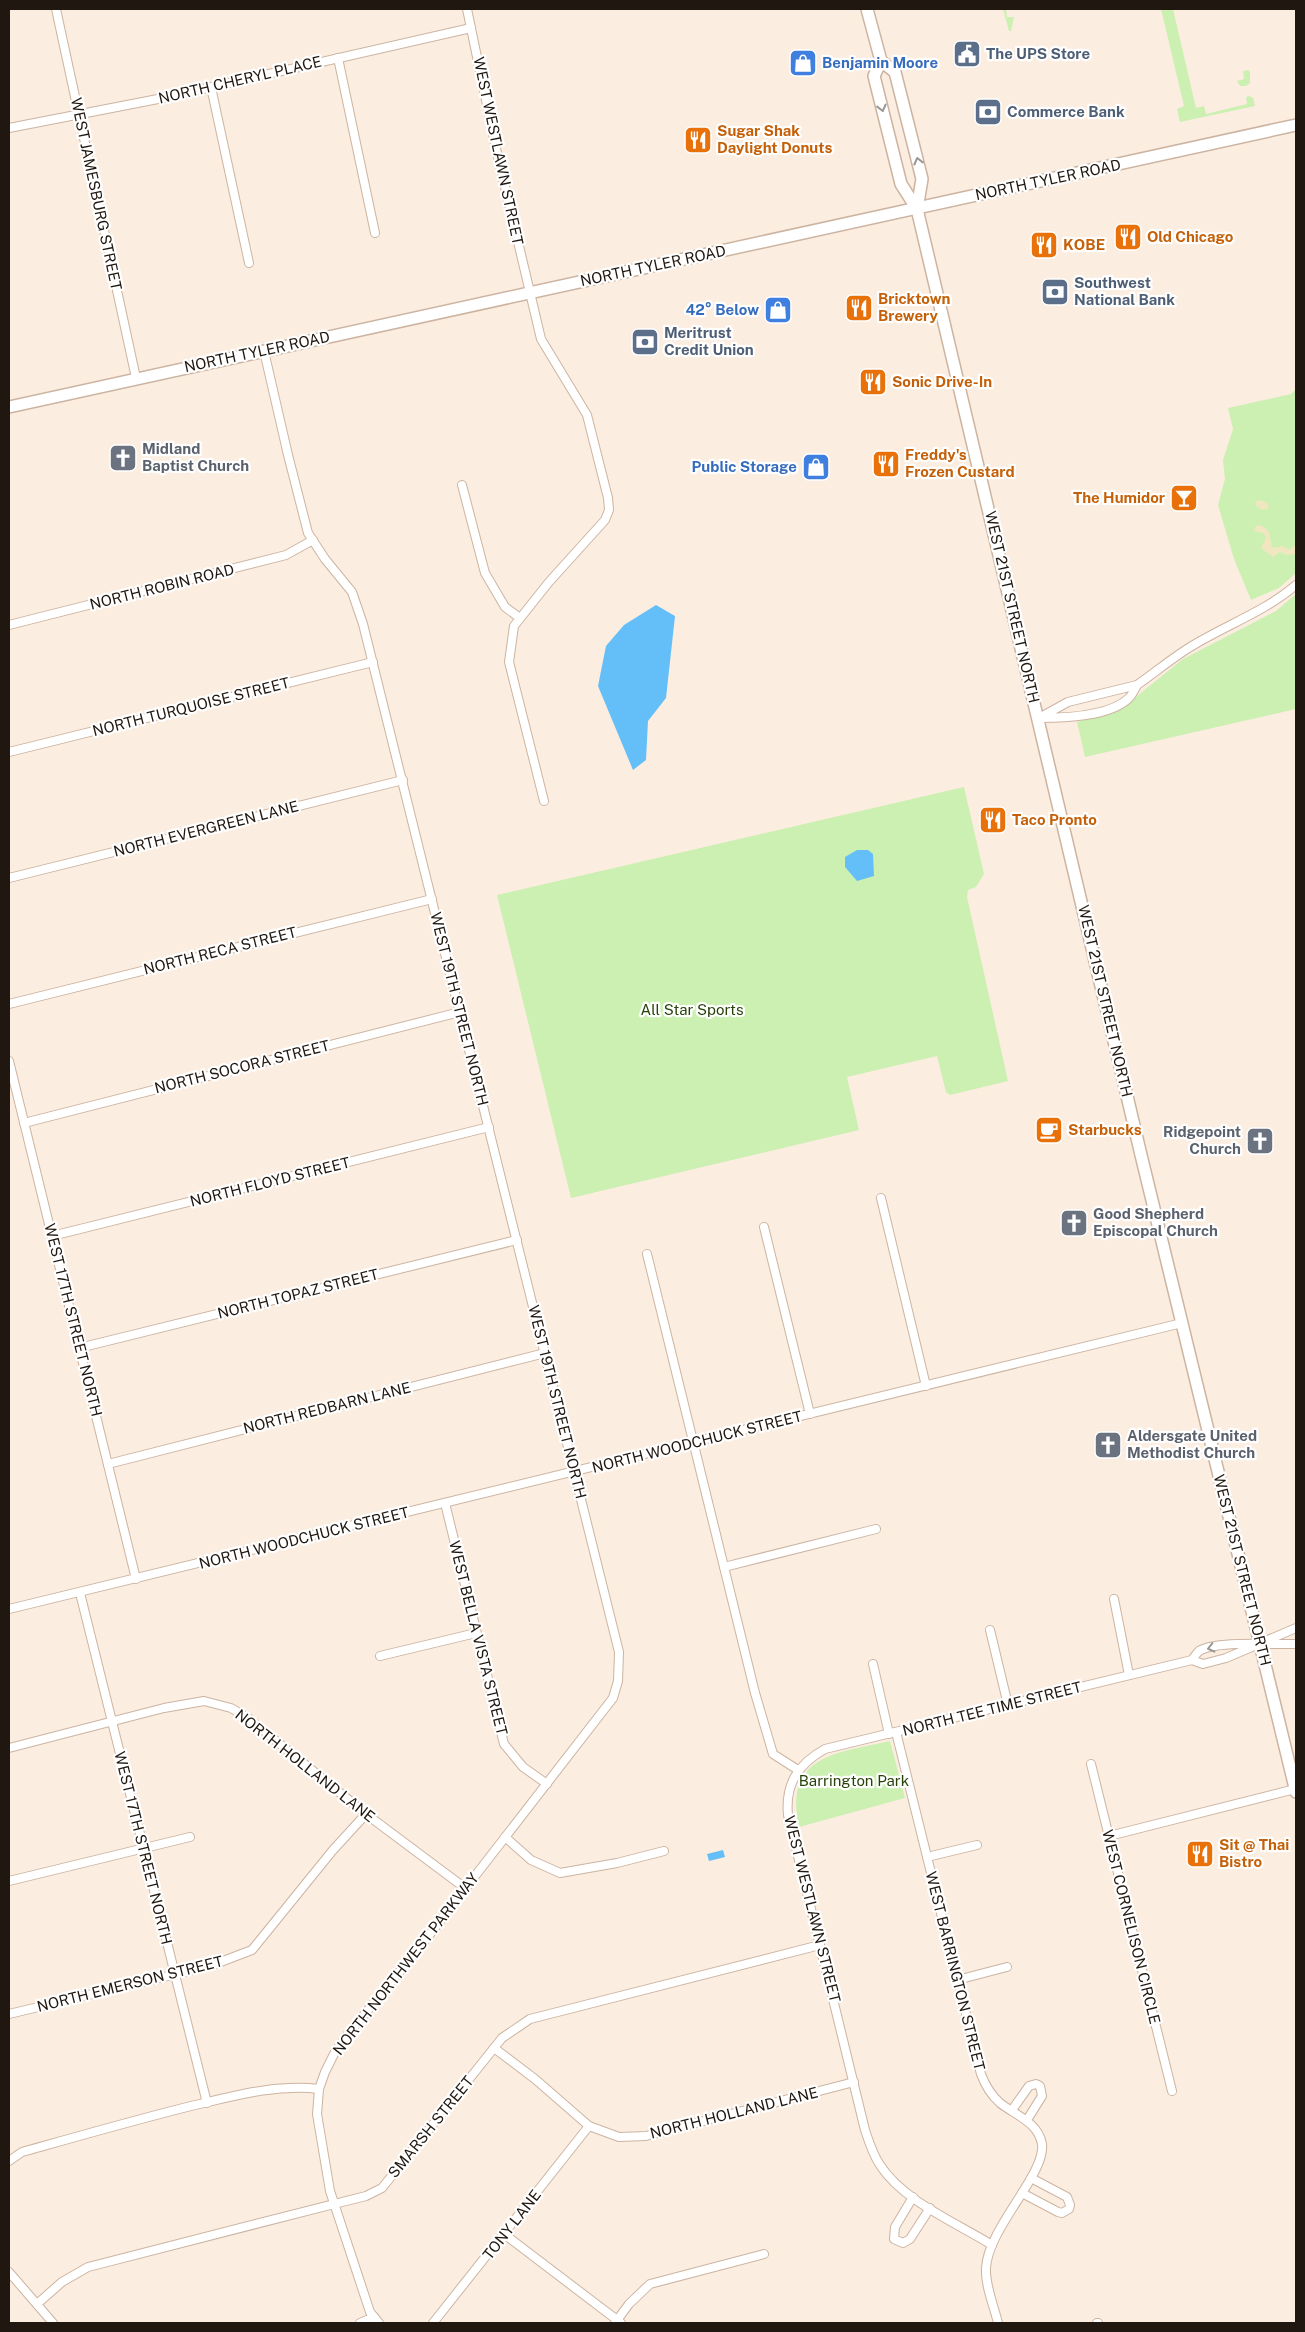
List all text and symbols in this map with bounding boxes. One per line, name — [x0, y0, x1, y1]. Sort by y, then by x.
public building icon: The UPS Store — [952, 39, 982, 69]
place label: The UPS Store — [986, 45, 1090, 62]
shop icon: Benjamin Moore — [788, 48, 818, 78]
street label: NORTH CHERYL PLACE — [157, 52, 323, 107]
place label: Benjamin Moore — [822, 54, 938, 71]
street label: WEST WESTLAWN STREET — [470, 55, 527, 247]
street label: WEST JAMESBURG STREET — [68, 96, 125, 292]
bank icon: Commerce Bank — [973, 97, 1003, 127]
one-way arrow — [876, 103, 887, 112]
place label: Commerce Bank — [1007, 103, 1125, 120]
place label: Sugar Shak Daylight Donuts — [717, 122, 832, 156]
restaurant icon: Sugar Shak Daylight Donuts — [683, 125, 713, 155]
street label: NORTH TYLER ROAD — [974, 156, 1122, 203]
one-way arrow — [913, 158, 923, 166]
restaurant icon: Old Chicago — [1113, 222, 1143, 252]
place label: Old Chicago — [1147, 228, 1234, 245]
restaurant icon: KOBE — [1029, 230, 1059, 260]
place label: KOBE — [1063, 236, 1105, 253]
street label: NORTH TYLER ROAD — [579, 242, 727, 289]
place label: Southwest National Bank — [1074, 274, 1175, 308]
bank icon: Southwest National Bank — [1040, 277, 1070, 307]
place label: Bricktown Brewery — [878, 290, 951, 324]
restaurant icon: Bricktown Brewery — [844, 293, 874, 323]
shop icon: 42° Below — [763, 295, 793, 325]
place label: 42° Below — [685, 301, 759, 318]
place label: Meritrust Credit Union — [664, 324, 754, 358]
bank icon: Meritrust Credit Union — [630, 327, 660, 357]
street label: NORTH TYLER ROAD — [183, 328, 331, 375]
restaurant icon: Sonic Drive-In — [858, 367, 888, 397]
place label: Sonic Drive-In — [892, 373, 992, 390]
place label: Midland Baptist Church — [142, 440, 249, 474]
church icon: Midland Baptist Church — [108, 443, 138, 473]
place label: Freddy's Frozen Custard — [905, 446, 1015, 480]
restaurant icon: Freddy's Frozen Custard — [871, 449, 901, 479]
shop icon: Public Storage — [801, 452, 831, 482]
place label: Public Storage — [692, 458, 797, 475]
bar icon: The Humidor — [1169, 483, 1199, 513]
place label: The Humidor — [1073, 489, 1165, 506]
street label: WEST 21ST STREET NORTH — [982, 509, 1043, 705]
street label: NORTH ROBIN ROAD — [88, 560, 236, 613]
street label: NORTH TURQUOISE STREET — [91, 674, 291, 739]
street label: NORTH EVERGREEN LANE — [112, 797, 300, 860]
restaurant icon: Taco Pronto — [978, 805, 1008, 835]
place label: Taco Pronto — [1012, 811, 1097, 828]
street label: WEST 21ST STREET NORTH — [1075, 903, 1136, 1099]
street label: WEST 19TH STREET NORTH — [427, 910, 492, 1107]
street label: NORTH RECA STREET — [142, 923, 298, 978]
park label: All Star Sports — [640, 1001, 744, 1018]
street label: NORTH SOCORA STREET — [153, 1037, 331, 1097]
cafe icon: Starbucks — [1034, 1115, 1064, 1145]
place label: Starbucks — [1068, 1121, 1142, 1138]
place label: Ridgepoint Church — [1163, 1123, 1241, 1157]
church icon: Ridgepoint Church — [1245, 1126, 1275, 1156]
street label: NORTH FLOYD STREET — [188, 1153, 352, 1210]
place label: Good Shepherd Episcopal Church — [1093, 1205, 1218, 1239]
church icon: Good Shepherd Episcopal Church — [1059, 1208, 1089, 1238]
street label: WEST 17TH STREET NORTH — [41, 1222, 106, 1418]
street label: NORTH TOPAZ STREET — [216, 1265, 380, 1322]
street label: WEST 19TH STREET NORTH — [525, 1303, 590, 1500]
street label: NORTH REDBARN LANE — [241, 1378, 412, 1437]
street label: NORTH WOODCHUCK STREET — [590, 1407, 804, 1476]
place label: Aldersgate United Methodist Church — [1127, 1427, 1257, 1461]
church icon: Aldersgate United Methodist Church — [1093, 1430, 1123, 1460]
street label: WEST 21ST STREET NORTH — [1210, 1472, 1275, 1667]
street label: NORTH WOODCHUCK STREET — [197, 1503, 411, 1572]
street label: WEST BELLA VISTA STREET — [446, 1539, 511, 1737]
one-way arrow — [1207, 1642, 1216, 1653]
street label: NORTH TEE TIME STREET — [901, 1678, 1083, 1739]
street label: NORTH HOLLAND LANE — [232, 1706, 379, 1825]
street label: WEST 17TH STREET NORTH — [111, 1750, 176, 1946]
park label: Barrington Park — [799, 1772, 909, 1789]
street label: WEST WESTLAWN STREET — [781, 1814, 844, 2004]
street label: WEST CORNELISON CIRCLE — [1099, 1828, 1164, 2026]
place label: Sit @ Thai Bistro — [1219, 1836, 1289, 1870]
restaurant icon: Sit @ Thai Bistro — [1185, 1839, 1215, 1869]
street label: NORTH NORTHWEST PARKWAY — [329, 1869, 482, 2058]
street label: WEST BARRINGTON STREET — [923, 1870, 988, 2072]
street label: NORTH EMERSON STREET — [35, 1952, 225, 2015]
street label: SMARSH STREET — [384, 2072, 477, 2181]
street label: NORTH HOLLAND LANE — [648, 2083, 820, 2142]
street label: TONY LANE — [479, 2186, 544, 2263]

